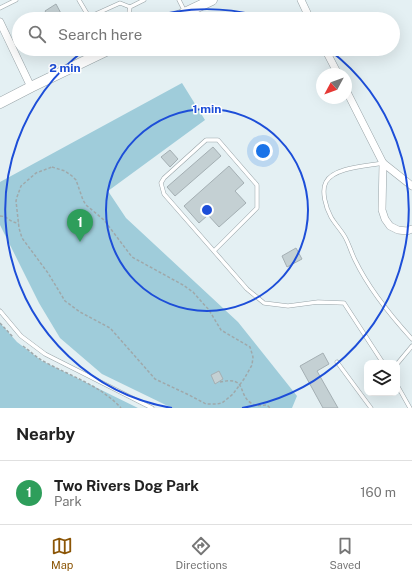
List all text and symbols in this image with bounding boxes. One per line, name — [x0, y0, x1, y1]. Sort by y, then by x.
search box — [12, 12, 400, 56]
icon: search — [26, 23, 48, 45]
text: Search here — [58, 26, 142, 43]
text: 2 min — [49, 61, 81, 75]
north arrow — [316, 68, 352, 104]
text: 1 min — [193, 102, 221, 116]
your location — [253, 141, 273, 161]
centre of rings — [200, 203, 214, 217]
pin: 1 — [67, 209, 93, 242]
map controls — [364, 360, 400, 396]
button: layers — [364, 360, 400, 396]
text: Nearby — [16, 424, 75, 444]
text: Two Rivers Dog Park — [54, 477, 199, 494]
text: 1 — [26, 485, 32, 500]
text: 160 m — [360, 485, 396, 500]
text: Park — [54, 494, 82, 509]
tab: Map — [51, 535, 73, 571]
tab: Directions — [176, 535, 227, 571]
tab: Saved — [329, 535, 361, 571]

